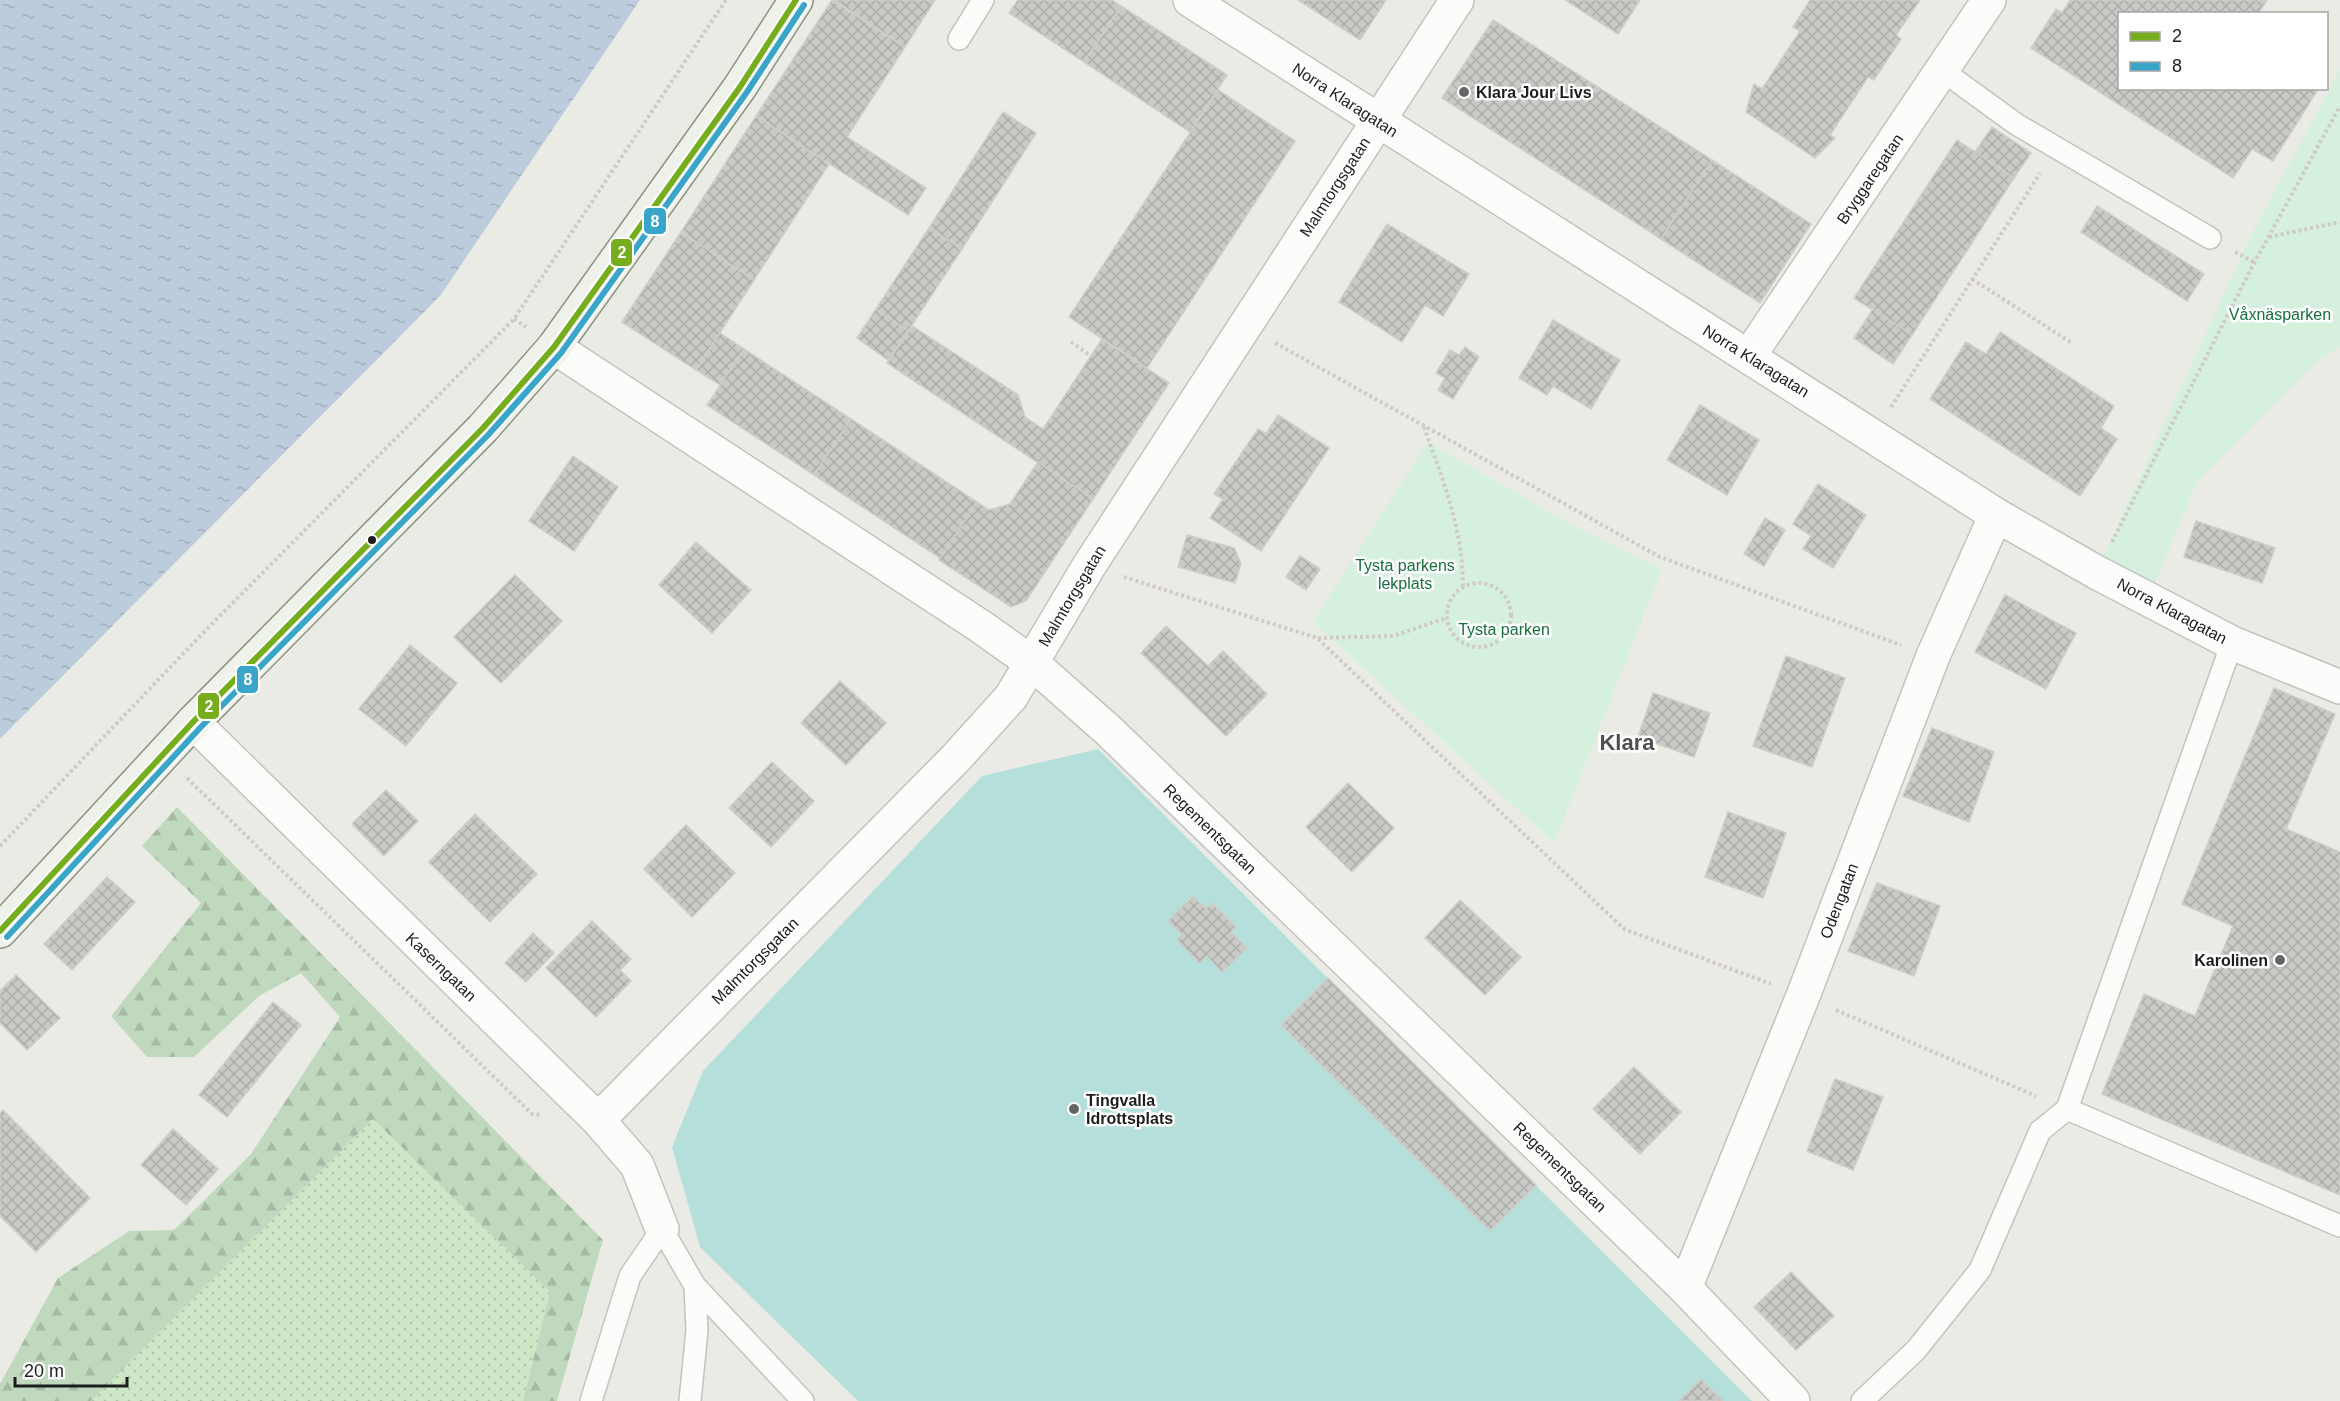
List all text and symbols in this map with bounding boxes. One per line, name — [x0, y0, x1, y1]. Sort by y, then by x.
legend — [2118, 12, 2328, 90]
text: 2 — [2172, 26, 2182, 46]
text: 8 — [2172, 56, 2182, 76]
street label: Norra Klaragatan — [1289, 60, 1401, 140]
place label: Klara Jour Livs — [1476, 84, 1592, 101]
marker: Klara Jour Livs — [1457, 85, 1471, 99]
street label: Bryggaregatan — [1834, 131, 1906, 227]
street label: Malmtorgsgatan — [1297, 134, 1373, 240]
line badge: 8 — [643, 207, 667, 235]
text: 8 — [651, 213, 660, 230]
line badge: 2 — [610, 238, 633, 267]
text: 2 — [618, 244, 627, 261]
park label: Våxnäsparken — [2229, 306, 2331, 323]
street label: Norra Klaragatan — [1700, 322, 1812, 400]
unlabelled marker — [366, 534, 378, 546]
street label: Malmtorgsgatan — [1035, 542, 1109, 650]
park label: Tysta parkens lekplats — [1355, 557, 1455, 592]
street label: Norra Klaragatan — [2114, 575, 2230, 647]
park label: Tysta parken — [1458, 621, 1550, 638]
line badge: 8 — [236, 665, 259, 694]
text: 8 — [244, 671, 253, 688]
line badge: 2 — [197, 692, 220, 720]
text: 2 — [205, 698, 214, 715]
district label: Klara — [1599, 730, 1655, 755]
street label: Regementsgatan — [1160, 781, 1260, 877]
street label: Odengatan — [1817, 861, 1861, 941]
street label: Malmtorgsgatan — [708, 914, 802, 1008]
street label: Kaserngatan — [402, 929, 480, 1005]
place label: Karolinen — [2194, 952, 2268, 969]
marker: Karolinen — [2273, 953, 2287, 967]
place label: Tingvalla Idrottsplats — [1086, 1092, 1173, 1127]
marker: Tingvalla Idrottsplats — [1067, 1102, 1081, 1116]
street label: Regementsgatan — [1510, 1119, 1610, 1215]
scale bar — [15, 1350, 128, 1388]
text: 20 m — [24, 1361, 64, 1381]

